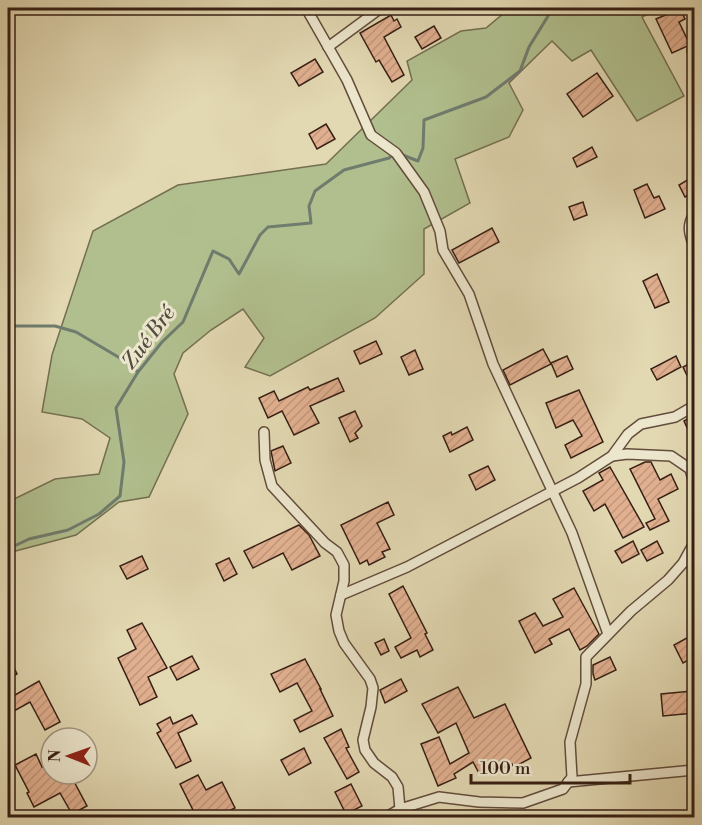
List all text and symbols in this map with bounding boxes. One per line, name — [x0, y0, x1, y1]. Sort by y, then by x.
water label: Zué Bré — [117, 300, 182, 375]
north arrow — [39, 726, 99, 786]
scale bar — [471, 747, 630, 785]
text: N — [45, 749, 65, 762]
text: 100 m — [480, 757, 531, 780]

